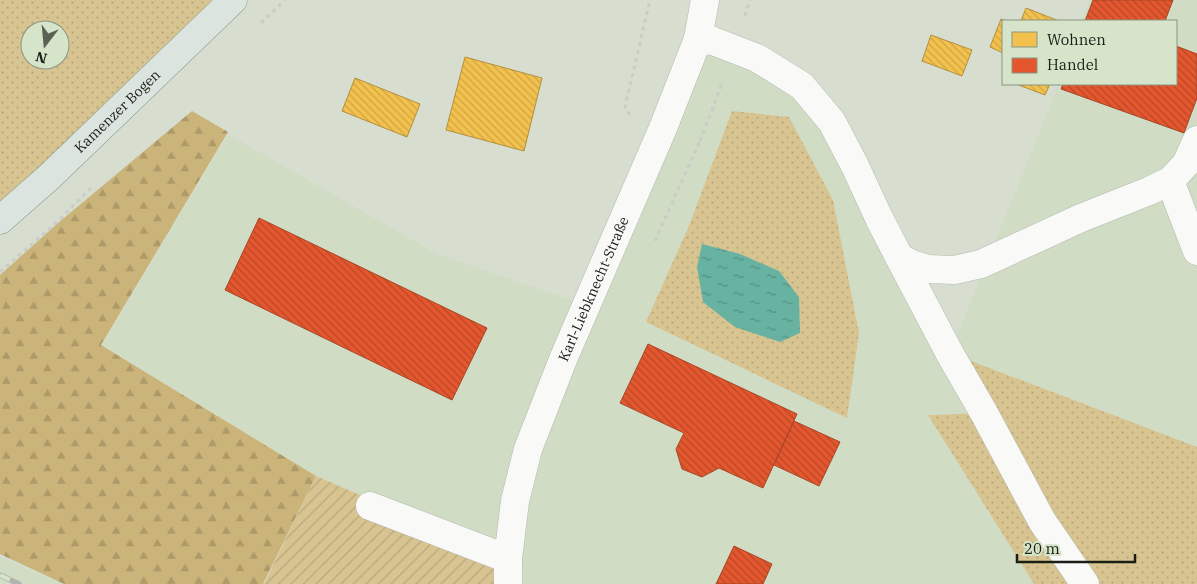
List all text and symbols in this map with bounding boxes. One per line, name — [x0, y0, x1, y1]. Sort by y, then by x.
north arrow — [20, 20, 70, 70]
legend — [1002, 20, 1177, 85]
text: Wohnen — [1047, 30, 1106, 49]
text: N — [34, 47, 49, 68]
text: Handel — [1047, 55, 1098, 74]
street label: Kamenzer Bogen — [71, 66, 164, 157]
street label: Karl-Liebknecht-Straße — [554, 214, 633, 364]
scale bar — [1017, 532, 1134, 564]
text: 20 m — [1024, 539, 1060, 558]

